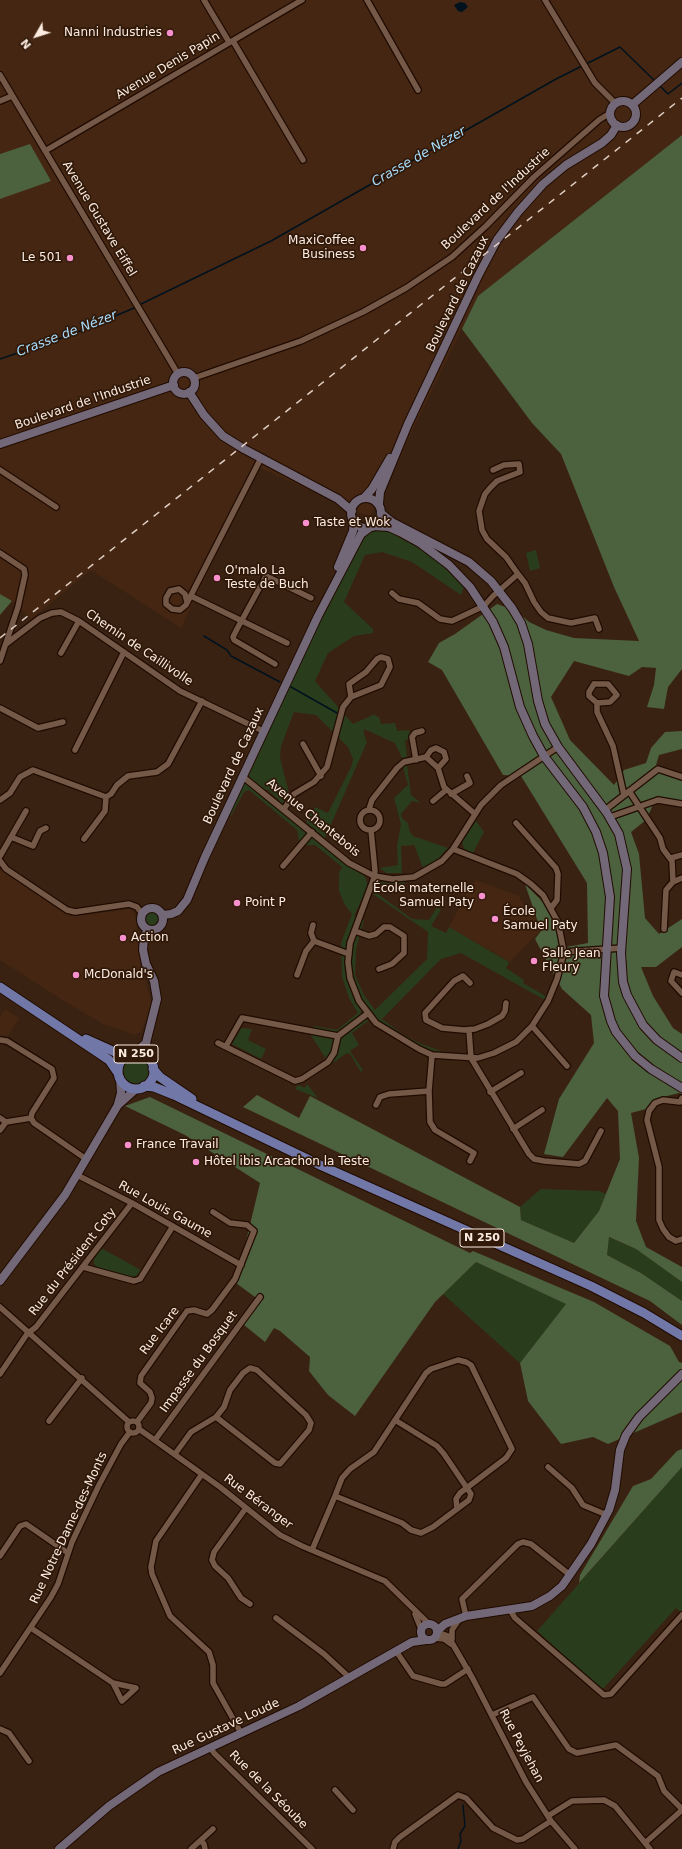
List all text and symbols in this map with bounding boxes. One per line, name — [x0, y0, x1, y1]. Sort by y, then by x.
north arrow — [16, 16, 56, 56]
place label: Nanni Industries — [64, 26, 162, 40]
marker: Nanni Industries — [165, 28, 175, 38]
street label: Avenue Denis Papin — [113, 29, 223, 103]
text: N — [18, 36, 34, 52]
water label: Crasse de Nézer — [369, 124, 469, 190]
street label: Boulevard de l'Industrie — [439, 145, 553, 253]
street label: Avenue Gustave Eiffel — [59, 159, 139, 279]
place label: MaxiCoffee Business — [288, 234, 355, 262]
street label: Boulevard de Cazaux — [424, 234, 492, 354]
marker: MaxiCoffee Business — [358, 243, 368, 253]
place label: Le 501 — [21, 251, 62, 265]
marker: Le 501 — [65, 253, 75, 263]
water label: Crasse de Nézer — [15, 308, 119, 360]
street label: Boulevard de l'Industrie — [13, 373, 153, 433]
place label: Taste et Wok — [314, 516, 390, 530]
marker: Taste et Wok — [301, 518, 311, 528]
place label: O'malo La Teste de Buch — [225, 564, 309, 592]
marker: O'malo La Teste de Buch — [212, 573, 222, 583]
street label: Chemin de Caillivolle — [83, 607, 195, 689]
street label: Boulevard de Cazaux — [201, 705, 267, 827]
street label: Avenue Chantebois — [263, 776, 363, 860]
place label: École maternelle Samuel Paty — [373, 882, 474, 910]
marker: École maternelle Samuel Paty — [477, 891, 487, 901]
place label: Point P — [245, 896, 286, 910]
marker: Point P — [232, 898, 242, 908]
place label: École Samuel Paty — [503, 905, 578, 933]
marker: École Samuel Paty — [490, 914, 500, 924]
place label: Action — [131, 931, 169, 945]
marker: Action — [118, 933, 128, 943]
place label: Salle Jean Fleury — [542, 947, 601, 975]
marker: Salle Jean Fleury — [529, 956, 539, 966]
place label: McDonald's — [84, 968, 153, 982]
marker: McDonald's — [71, 970, 81, 980]
road number: N 250 — [114, 1045, 158, 1063]
place label: France Travail — [136, 1138, 219, 1152]
marker: France Travail — [123, 1140, 133, 1150]
place label: Hôtel ibis Arcachon la Teste — [204, 1155, 369, 1169]
marker: Hôtel ibis Arcachon la Teste — [191, 1157, 201, 1167]
street label: Rue Louis Gaume — [116, 1178, 214, 1242]
street label: Rue du Président Coty — [26, 1205, 120, 1319]
road number: N 250 — [460, 1229, 504, 1247]
street label: Rue Icare — [137, 1304, 183, 1358]
street label: Impasse du Bosquet — [157, 1308, 241, 1416]
street label: Rue Notre-Dame-des-Monts — [27, 1450, 111, 1606]
street label: Rue Béranger — [221, 1472, 295, 1532]
street label: Rue Gustave Loude — [170, 1696, 282, 1758]
street label: Rue Peyjehan — [496, 1707, 546, 1785]
street label: Rue de la Séoube — [226, 1748, 310, 1832]

